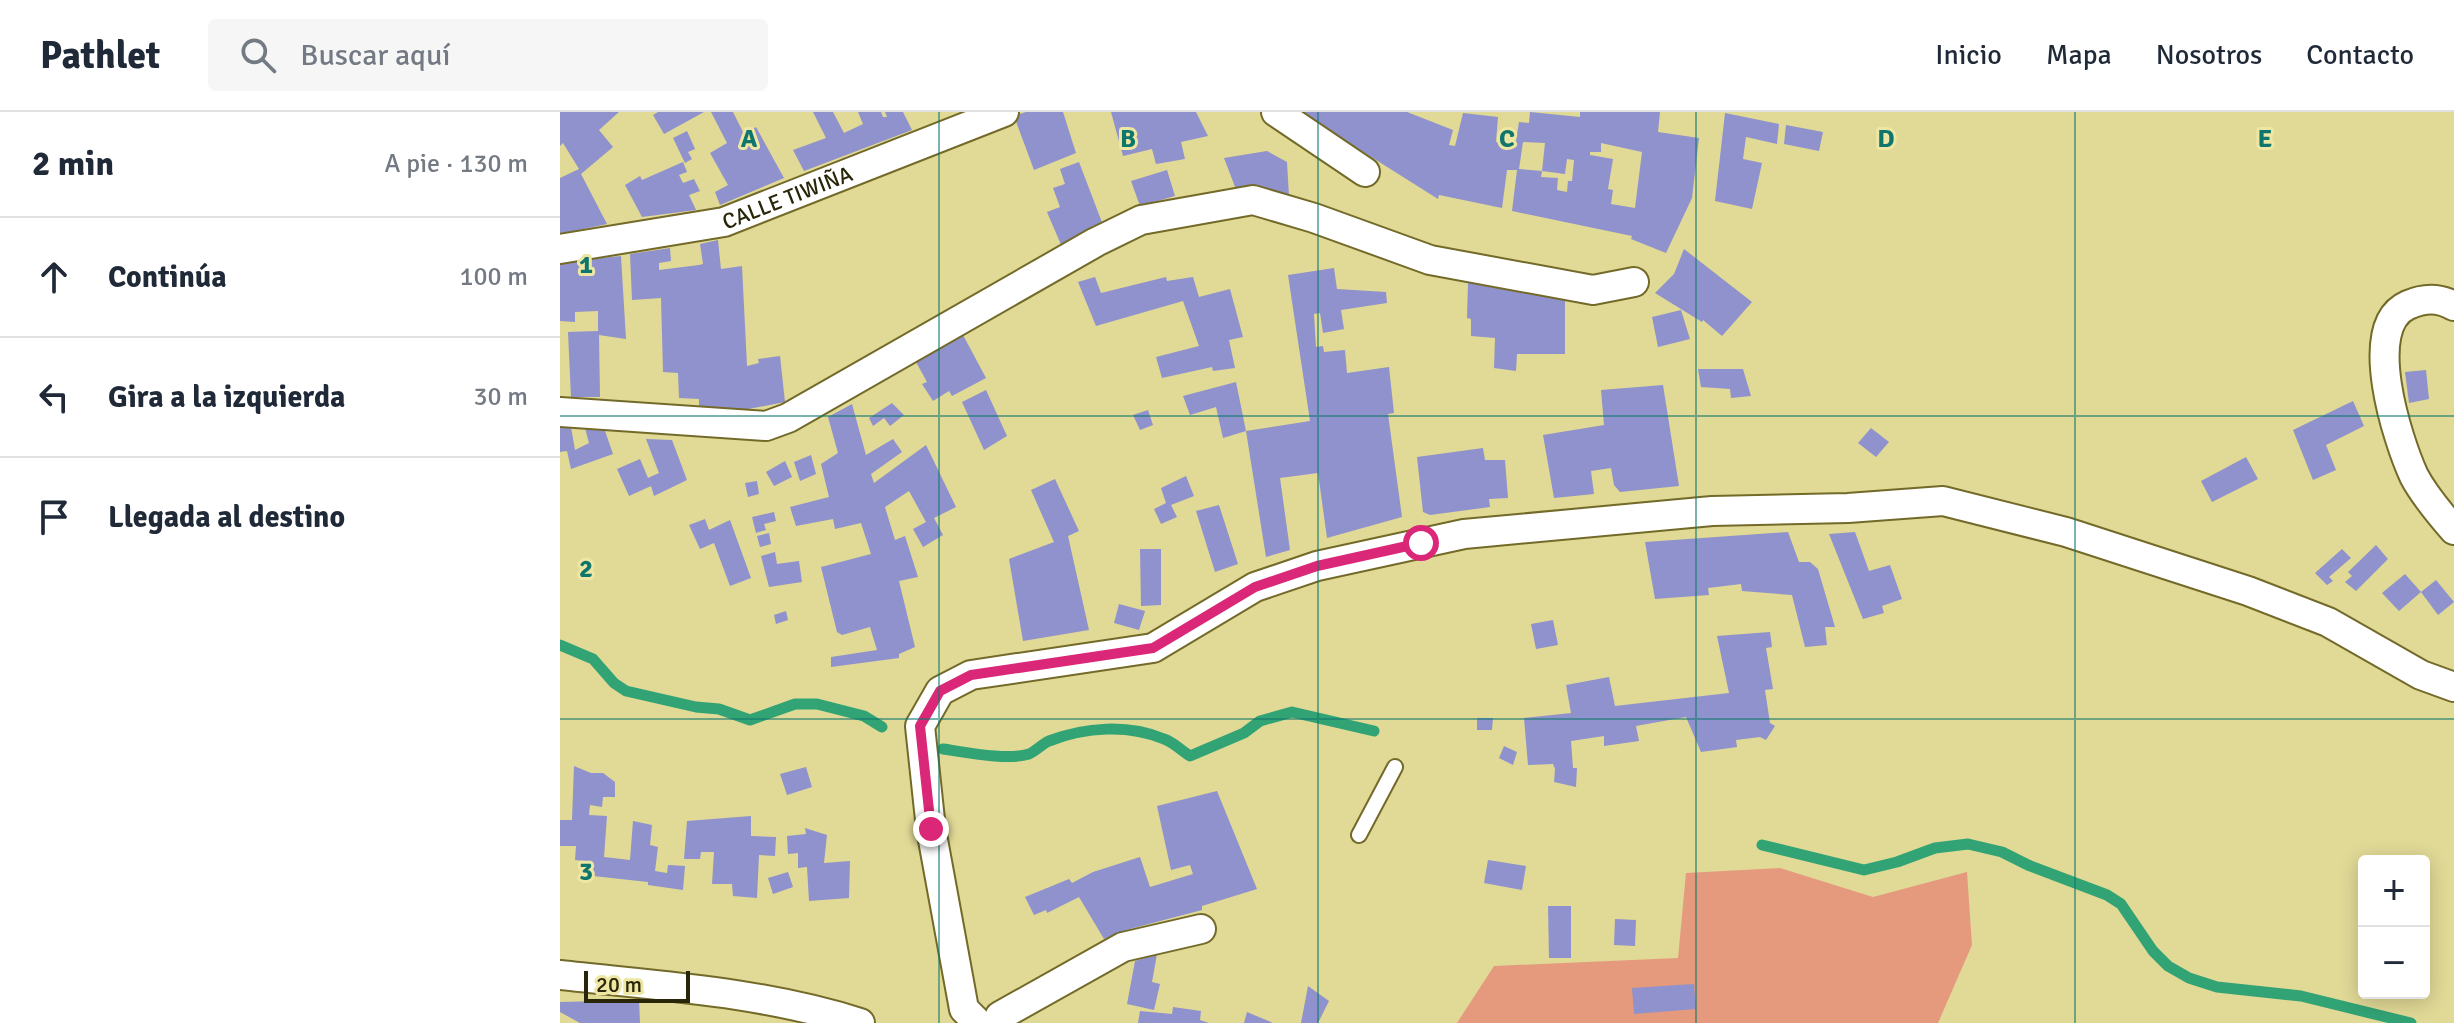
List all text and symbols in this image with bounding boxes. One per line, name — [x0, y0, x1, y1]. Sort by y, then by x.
search box — [208, 19, 768, 91]
text: Pathlet — [40, 32, 160, 79]
icon: search — [236, 33, 280, 77]
text: Buscar aquí — [300, 37, 450, 74]
text: Inicio — [1935, 38, 2002, 72]
text: Mapa — [2046, 38, 2112, 72]
text: Nosotros — [2156, 38, 2262, 72]
text: Contacto — [2306, 38, 2414, 72]
text: A — [741, 123, 758, 155]
text: B — [1120, 123, 1136, 155]
text: C — [1499, 123, 1515, 155]
text: D — [1877, 123, 1895, 155]
text: E — [2258, 123, 2272, 155]
text: 2 min — [32, 143, 114, 185]
text: A pie · 130 m — [385, 148, 528, 180]
street label: CALLE TIWIÑA — [718, 160, 857, 235]
text: 1 — [579, 249, 593, 281]
icon: ahead — [32, 255, 76, 299]
text: Continúa — [108, 259, 227, 296]
text: 100 m — [459, 261, 528, 293]
icon: left — [32, 375, 76, 419]
text: Gira a la izquierda — [108, 379, 345, 416]
text: 30 m — [473, 381, 528, 413]
icon: arrive — [32, 495, 76, 539]
text: Llegada al destino — [108, 499, 345, 536]
route start — [1403, 525, 1439, 561]
text: 2 — [579, 553, 593, 585]
route end — [913, 811, 949, 847]
map controls — [2358, 855, 2430, 999]
button: + — [2358, 855, 2430, 927]
text: 3 — [579, 856, 593, 888]
button: − — [2358, 927, 2430, 999]
scale bar — [584, 967, 690, 1003]
text: 20 m — [596, 971, 642, 998]

